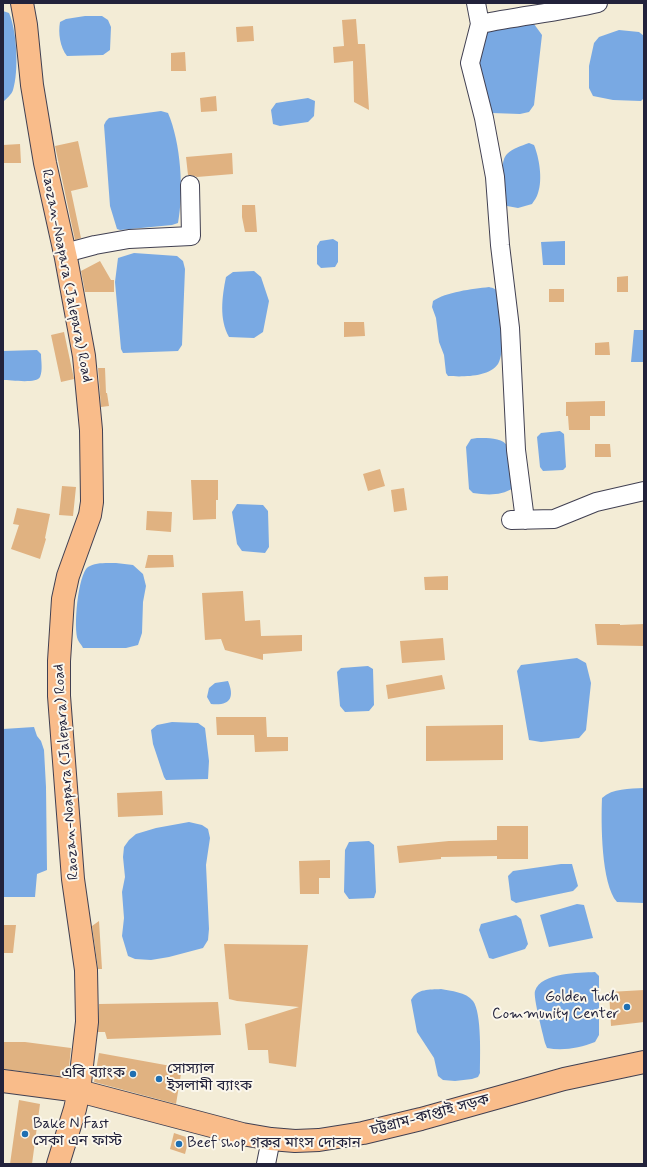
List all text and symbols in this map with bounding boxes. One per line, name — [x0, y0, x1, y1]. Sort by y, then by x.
street label: Raozan-Noapara (Jalepara) Road — [37, 168, 95, 384]
street label: Raozan-Noapara (Jalepara) Road — [50, 663, 84, 881]
place label: Golden Tuch Community Center — [492, 989, 619, 1024]
marker: Golden Tuch Community Center — [622, 1002, 632, 1012]
place label: সোস্যাল ইসলামী ব্যাংক — [167, 1061, 252, 1096]
place label: এবি ব্যাংক — [61, 1065, 125, 1083]
marker: এবি ব্যাংক — [128, 1069, 138, 1079]
marker: সোস্যাল ইসলামী ব্যাংক — [154, 1074, 164, 1084]
street label: চট্টগ্রাম-কাপ্তাই সড়ক — [368, 1091, 492, 1141]
place label: Bake N Fast সেকা এন ফাস্ট — [33, 1116, 122, 1151]
marker: Bake N Fast সেকা এন ফাস্ট — [20, 1129, 30, 1139]
place label: Beef shop গরুর মাংস দোকান — [187, 1135, 361, 1153]
marker: Beef shop গরুর মাংস দোকান — [174, 1139, 184, 1149]

